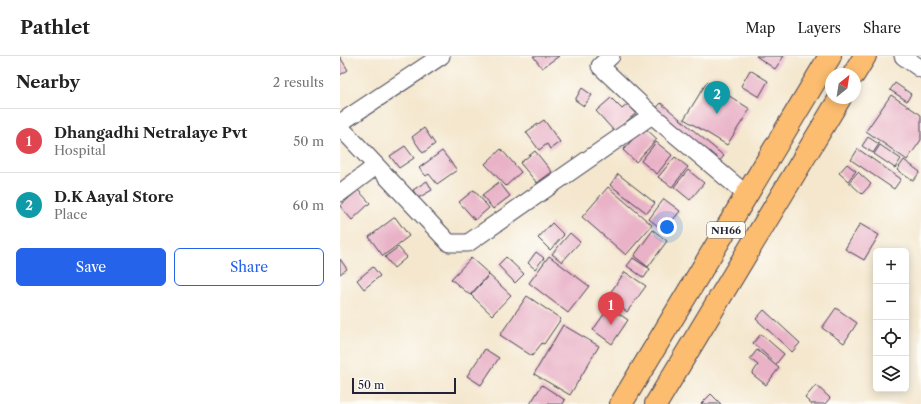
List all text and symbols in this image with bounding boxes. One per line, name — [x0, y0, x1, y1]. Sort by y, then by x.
text: Pathlet — [20, 16, 90, 39]
text: Map — [745, 19, 775, 37]
text: Layers — [797, 19, 841, 37]
text: Share — [863, 19, 901, 37]
north arrow — [825, 68, 861, 104]
text: Nearby — [16, 72, 80, 92]
text: 2 results — [273, 74, 324, 90]
pin: 2 — [704, 81, 730, 114]
text: Dhangadhi Netralaye Pvt — [54, 123, 247, 142]
text: 1 — [26, 133, 32, 149]
text: 50 m — [293, 133, 324, 149]
text: Hospital — [54, 142, 106, 158]
text: D.K Aayal Store — [54, 187, 174, 206]
text: 2 — [25, 197, 33, 213]
text: 60 m — [293, 197, 324, 213]
text: Place — [54, 206, 87, 222]
your location — [657, 217, 677, 237]
road number: NH66 — [707, 222, 745, 238]
button: Save — [16, 248, 166, 286]
button: Share — [174, 248, 324, 286]
map controls — [873, 248, 909, 392]
button: + — [873, 248, 909, 284]
button: − — [873, 284, 909, 320]
pin: 1 — [598, 292, 624, 325]
button: locate — [873, 320, 909, 356]
button: layers — [873, 356, 909, 392]
scale bar — [352, 376, 456, 395]
text: 50 m — [358, 378, 384, 392]

